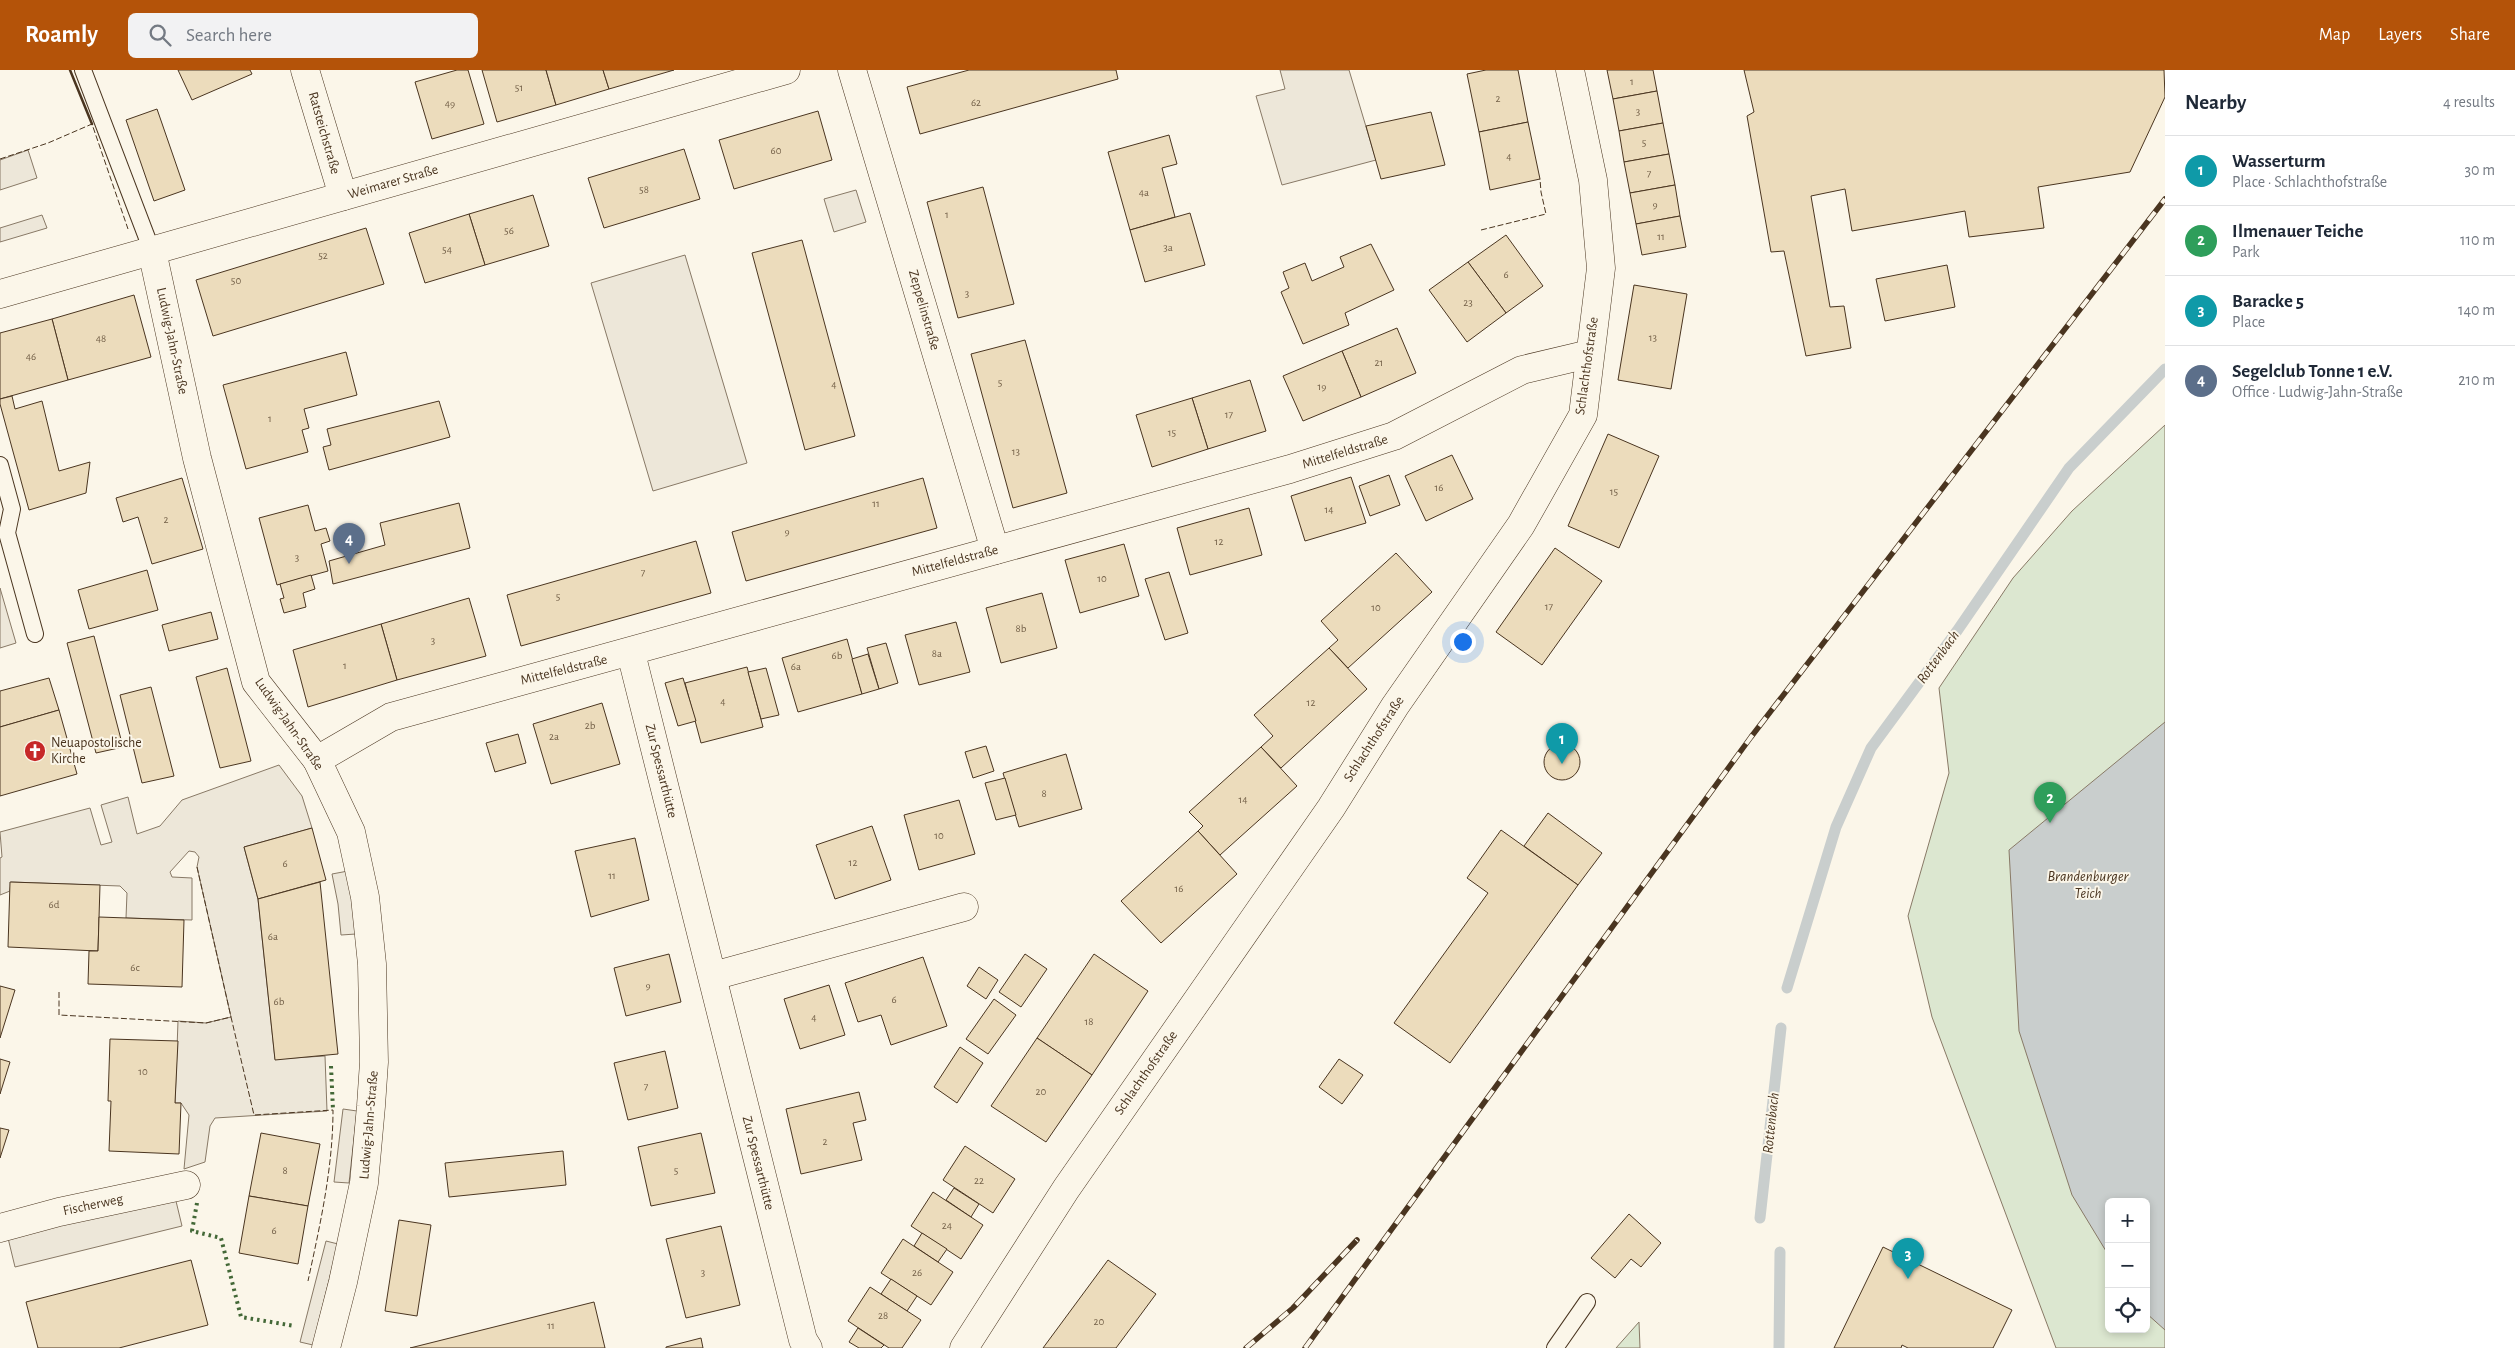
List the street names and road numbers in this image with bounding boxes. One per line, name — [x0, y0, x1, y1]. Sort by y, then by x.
street label: Ratsteichstraße — [306, 90, 342, 176]
street label: Weimarer Straße — [346, 162, 440, 202]
street label: Zeppelinstraße — [906, 268, 942, 352]
street label: Ludwig-Jahn-Straße — [154, 286, 190, 396]
street label: Schlachthofstraße — [1573, 316, 1601, 416]
street label: Mittelfeldstraße — [1300, 432, 1390, 472]
street label: Mittelfeldstraße — [910, 543, 1000, 579]
street label: Mittelfeldstraße — [519, 652, 609, 688]
street label: Ludwig-Jahn-Straße — [252, 675, 326, 773]
street label: Schlachthofstraße — [1341, 694, 1407, 784]
street label: Zur Spessarthütte — [643, 722, 679, 820]
street label: Schlachthofstraße — [1112, 1028, 1180, 1118]
street label: Ludwig-Jahn-Straße — [357, 1070, 381, 1180]
street label: Zur Spessarthütte — [740, 1114, 776, 1212]
street label: Fischerweg — [62, 1192, 124, 1218]

